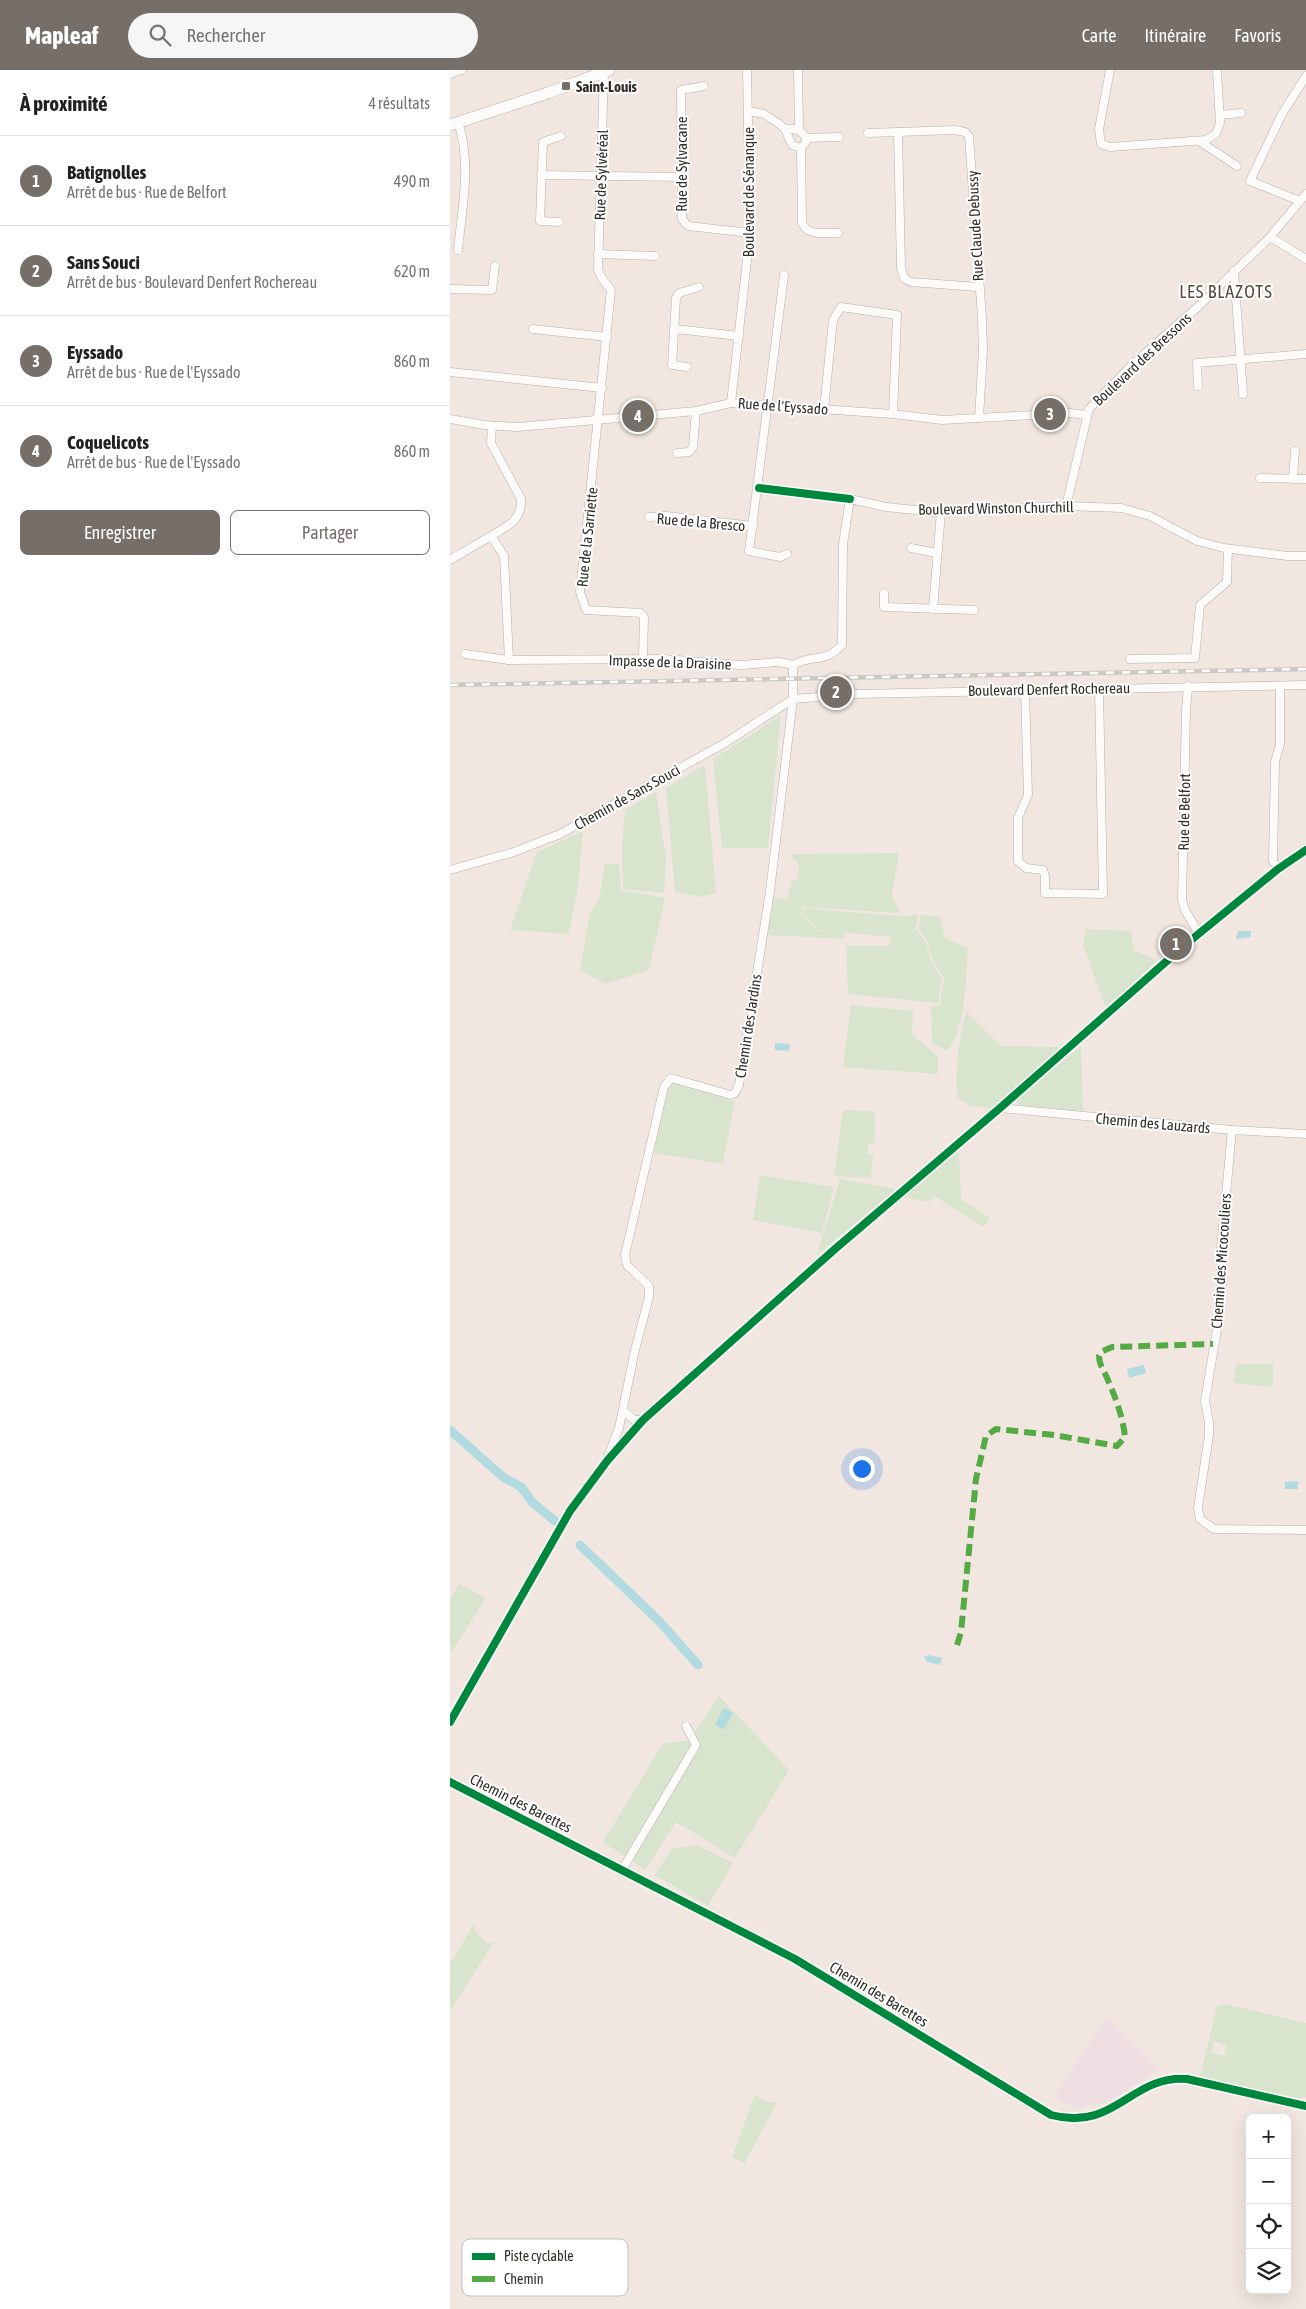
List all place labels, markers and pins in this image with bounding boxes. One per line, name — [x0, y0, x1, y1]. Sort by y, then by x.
place label: Saint-Louis — [576, 78, 638, 95]
marker: Saint-Louis — [560, 80, 572, 92]
pin: 3 — [1034, 395, 1066, 433]
pin: 4 — [622, 397, 654, 435]
pin: 2 — [820, 673, 852, 711]
pin: 1 — [1160, 925, 1192, 963]

